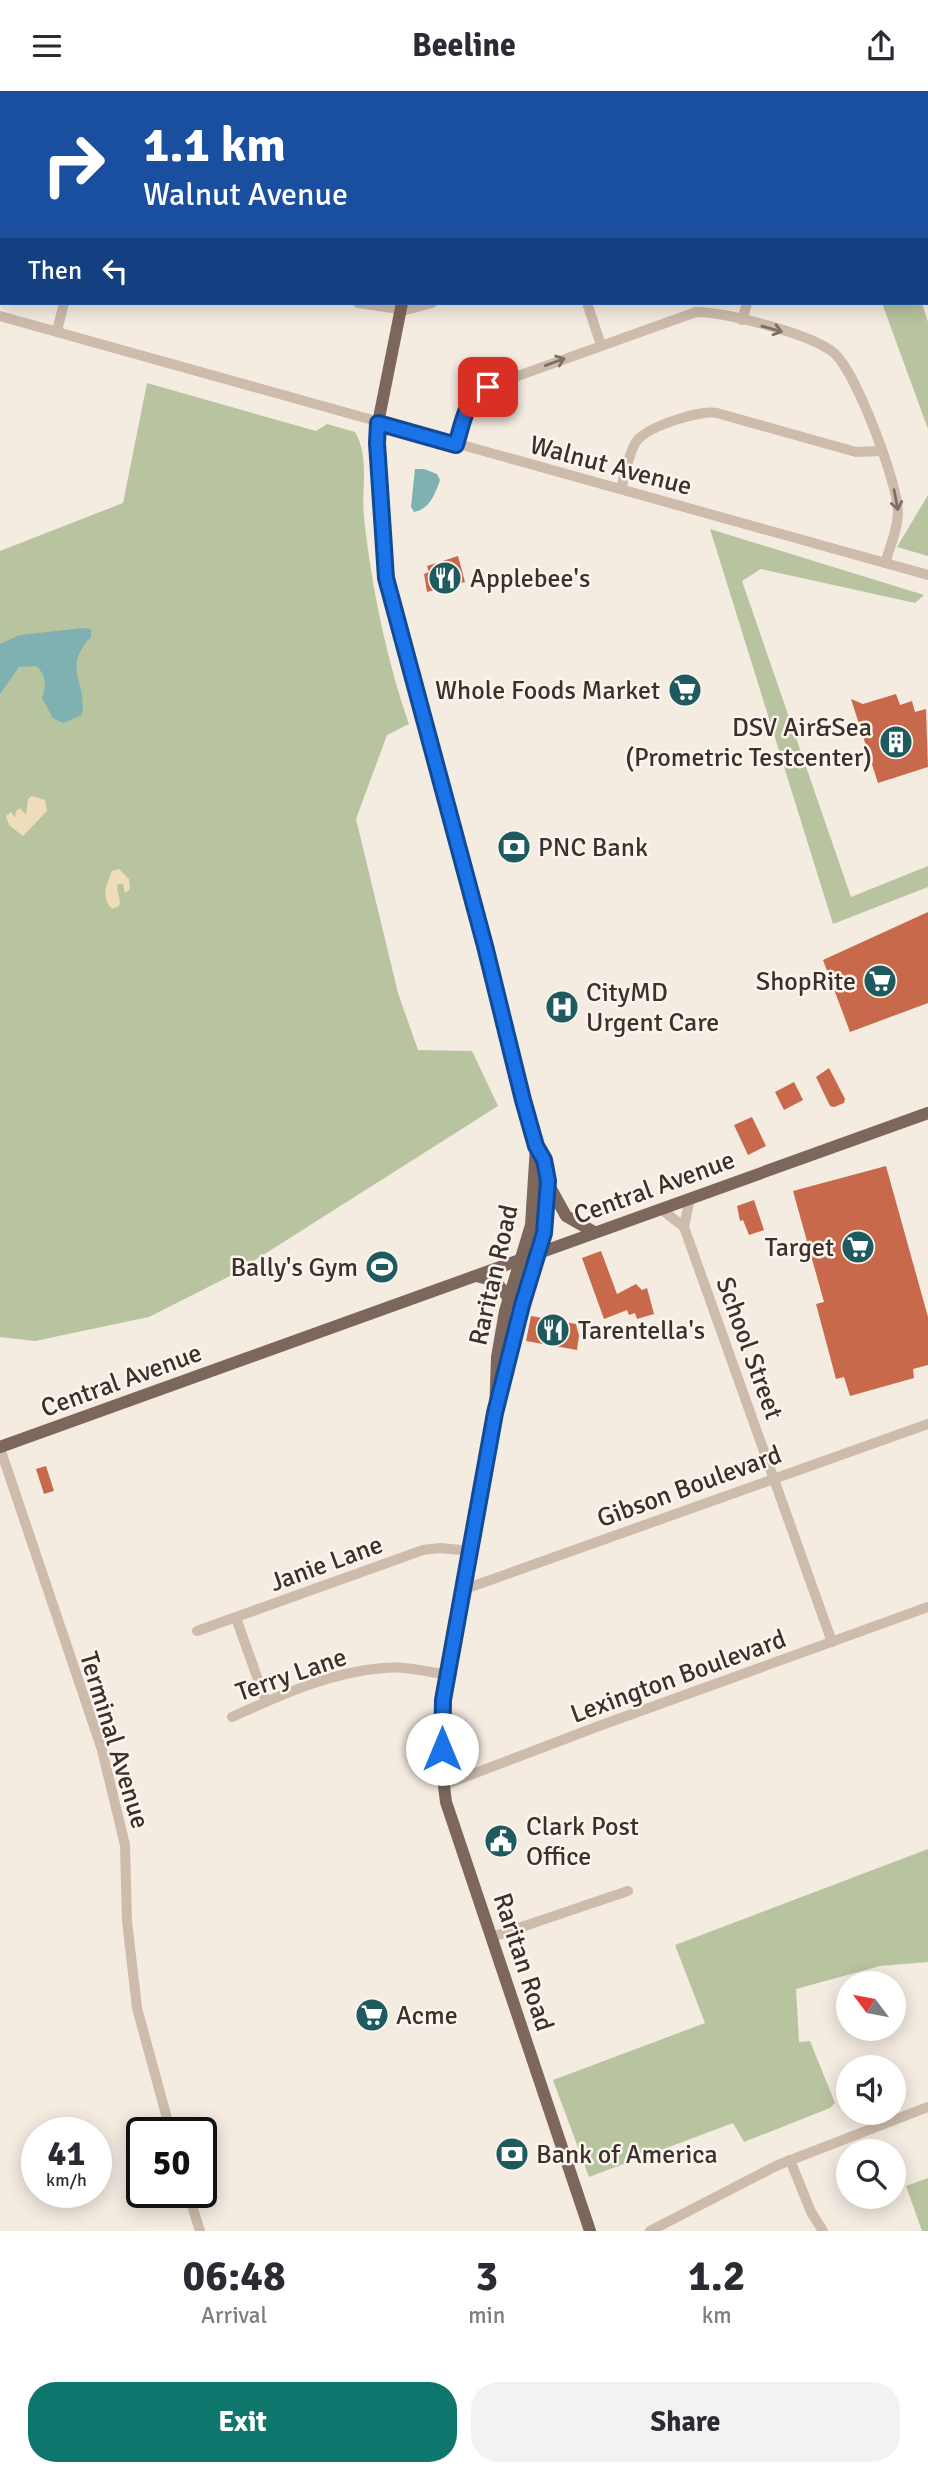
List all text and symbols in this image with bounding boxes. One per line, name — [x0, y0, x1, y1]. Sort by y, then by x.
text: Beeline — [412, 26, 516, 65]
icon: menu — [28, 27, 66, 65]
icon: share — [862, 27, 900, 65]
text: 1.1 km — [143, 115, 286, 175]
icon: right — [28, 119, 119, 210]
text: Walnut Avenue — [143, 175, 348, 214]
icon: left — [96, 252, 134, 290]
text: Then — [28, 255, 82, 287]
one-way arrow — [761, 323, 783, 336]
one-way arrow — [544, 355, 566, 367]
pin — [458, 357, 518, 417]
icon: arrive — [469, 368, 507, 406]
street label: Walnut Avenue — [526, 429, 695, 503]
one-way arrow — [889, 488, 903, 511]
restaurant icon: Applebee's — [426, 559, 464, 597]
place label: Applebee's — [470, 563, 590, 595]
supermarket icon: Whole Foods Market — [666, 671, 704, 709]
place label: Whole Foods Market — [435, 675, 660, 707]
place label: DSV Air&Sea (Prometric Testcenter) — [625, 712, 872, 774]
building icon: DSV Air&Sea (Prometric Testcenter) — [877, 723, 915, 761]
bank icon: PNC Bank — [495, 828, 533, 866]
place label: PNC Bank — [538, 832, 648, 864]
supermarket icon: ShopRite — [861, 962, 899, 1000]
place label: ShopRite — [756, 966, 856, 998]
place label: CityMD Urgent Care — [586, 977, 719, 1039]
hospital icon: CityMD Urgent Care — [543, 988, 581, 1026]
street label: Central Avenue — [569, 1144, 739, 1232]
street label: Raritan Road — [462, 1202, 526, 1349]
supermarket icon: Target — [839, 1228, 877, 1266]
place label: Target — [765, 1232, 834, 1264]
sports icon: Bally's Gym — [363, 1248, 401, 1286]
place label: Bally's Gym — [230, 1252, 358, 1284]
street label: School Street — [709, 1273, 790, 1424]
restaurant icon: Tarentella's — [534, 1311, 572, 1349]
place label: Tarentella's — [578, 1315, 705, 1347]
street label: Central Avenue — [36, 1337, 206, 1425]
street label: Gibson Boulevard — [593, 1439, 786, 1535]
street label: Janie Lane — [266, 1529, 387, 1599]
street label: Lexington Boulevard — [566, 1623, 790, 1731]
street label: Terry Lane — [232, 1641, 351, 1709]
street label: Terminal Avenue — [72, 1648, 156, 1832]
position arrow — [405, 1712, 479, 1786]
place label: Clark Post Office — [526, 1811, 639, 1873]
public building icon: Clark Post Office — [482, 1822, 520, 1860]
street label: Raritan Road — [486, 1889, 560, 2035]
north arrow — [836, 1971, 906, 2041]
map controls — [836, 1971, 906, 2209]
supermarket icon: Acme — [353, 1996, 391, 2034]
place label: Acme — [396, 2000, 458, 2032]
button: sound — [836, 2055, 906, 2125]
speed limit sign: 50 — [126, 2117, 217, 2208]
text: 41 — [48, 2132, 85, 2175]
bank icon: Bank of America — [493, 2135, 531, 2173]
place label: Bank of America — [536, 2139, 718, 2171]
button: search — [836, 2139, 906, 2209]
text: km/h — [46, 2169, 87, 2191]
text: 06:48 — [183, 2251, 286, 2302]
text: 3 — [476, 2251, 498, 2302]
text: 1.2 — [688, 2251, 745, 2302]
text: Arrival — [201, 2301, 267, 2330]
text: min — [468, 2301, 505, 2330]
text: km — [702, 2301, 732, 2330]
button: Exit — [28, 2382, 457, 2462]
button: Share — [471, 2382, 900, 2462]

